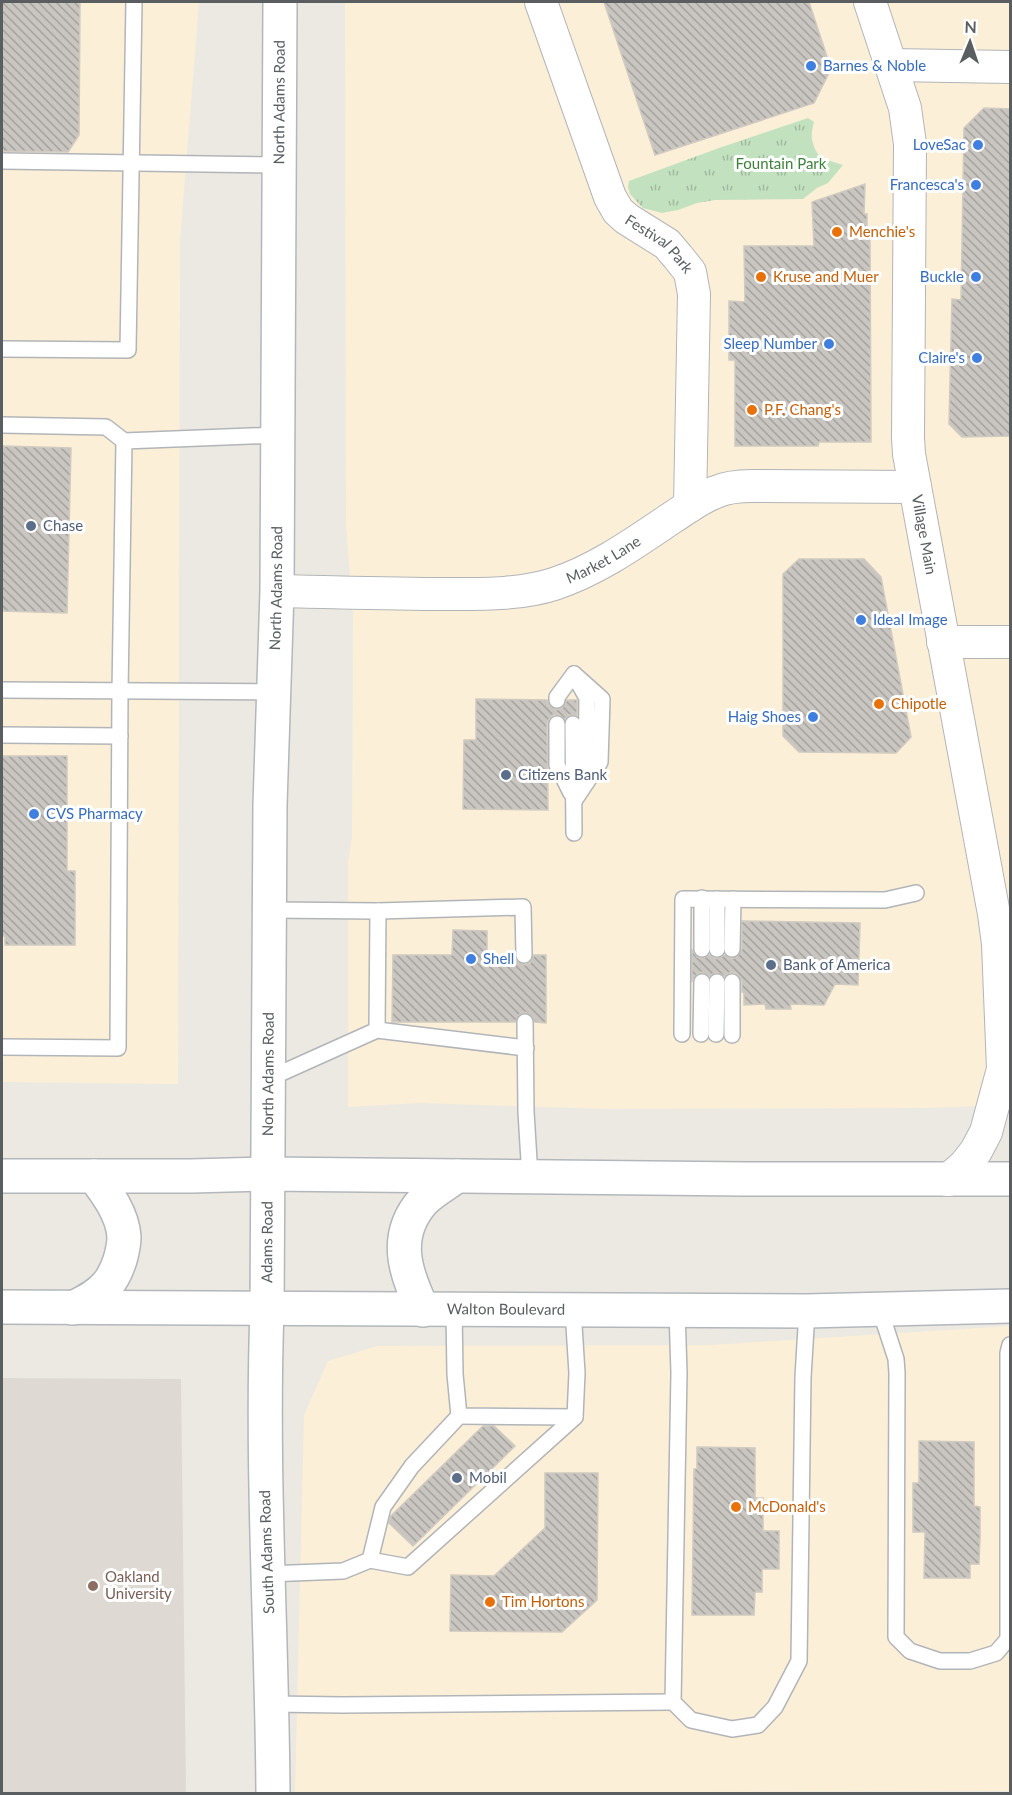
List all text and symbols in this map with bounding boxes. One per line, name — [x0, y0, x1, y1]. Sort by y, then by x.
north arrow — [940, 12, 1000, 72]
text: N — [964, 17, 977, 36]
street label: North Adams Road — [269, 40, 288, 164]
place label: Barnes & Noble — [823, 56, 926, 74]
marker: Barnes & Noble — [804, 59, 818, 73]
place label: LoveSac — [913, 135, 966, 153]
marker: LoveSac — [971, 138, 985, 152]
park label: Fountain Park — [736, 154, 827, 172]
place label: Francesca's — [890, 175, 964, 193]
marker: Francesca's — [969, 178, 983, 192]
street label: Festival Park — [622, 210, 698, 277]
place label: Menchie's — [849, 222, 915, 240]
marker: Menchie's — [830, 225, 844, 239]
place label: Kruse and Muer — [773, 267, 879, 285]
place label: Buckle — [920, 267, 964, 285]
marker: Kruse and Muer — [754, 270, 768, 284]
marker: Buckle — [969, 270, 983, 284]
place label: Sleep Number — [724, 334, 818, 352]
marker: Sleep Number — [822, 337, 836, 351]
place label: Claire's — [918, 348, 965, 366]
marker: Claire's — [970, 351, 984, 365]
place label: P.F. Chang's — [764, 400, 841, 418]
marker: P.F. Chang's — [745, 403, 759, 417]
street label: Village Main — [909, 493, 941, 576]
place label: Chase — [43, 516, 83, 534]
marker: Chase — [24, 519, 38, 533]
street label: North Adams Road — [265, 526, 285, 651]
street label: Market Lane — [563, 531, 644, 587]
place label: Ideal Image — [873, 610, 948, 628]
marker: Ideal Image — [854, 613, 868, 627]
place label: Chipotle — [891, 694, 947, 712]
marker: Chipotle — [872, 697, 886, 711]
place label: Haig Shoes — [728, 707, 801, 725]
marker: Haig Shoes — [806, 710, 820, 724]
place label: Citizens Bank — [518, 765, 608, 783]
marker: Citizens Bank — [499, 768, 513, 782]
place label: CVS Pharmacy — [46, 804, 143, 822]
marker: CVS Pharmacy — [27, 807, 41, 821]
place label: Shell — [483, 949, 514, 967]
marker: Shell — [464, 952, 478, 966]
place label: Bank of America — [783, 955, 891, 973]
marker: Bank of America — [764, 958, 778, 972]
street label: North Adams Road — [258, 1012, 277, 1136]
street label: Adams Road — [257, 1201, 276, 1283]
street label: Walton Boulevard — [447, 1299, 565, 1318]
place label: Mobil — [469, 1468, 507, 1486]
marker: Mobil — [450, 1471, 464, 1485]
street label: South Adams Road — [255, 1490, 277, 1614]
place label: McDonald's — [748, 1497, 826, 1515]
marker: McDonald's — [729, 1500, 743, 1514]
place label: Oakland University — [105, 1567, 172, 1602]
marker: Oakland University — [86, 1579, 100, 1593]
place label: Tim Hortons — [502, 1592, 584, 1610]
marker: Tim Hortons — [483, 1595, 497, 1609]

